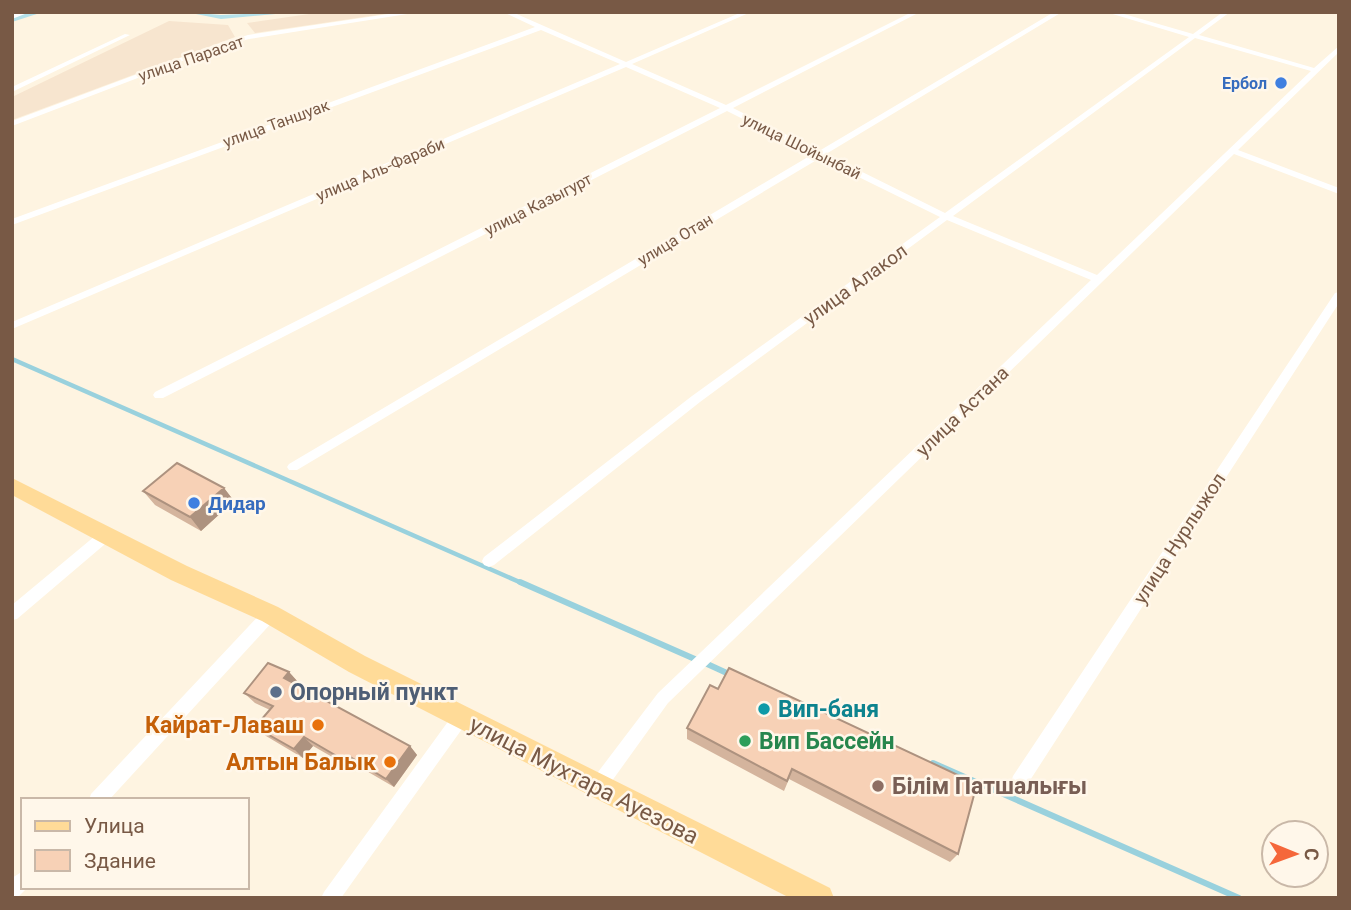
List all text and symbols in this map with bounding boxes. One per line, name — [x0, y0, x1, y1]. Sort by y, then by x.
street label: улица Парасат — [136, 31, 247, 85]
place label: Ербол — [1222, 74, 1267, 93]
marker: Ербол — [1273, 75, 1289, 91]
street label: улица Таншуак — [220, 95, 332, 152]
street label: улица Шойынбай — [739, 109, 864, 183]
street label: улица Аль-Фараби — [313, 134, 447, 205]
street label: улица Казыгурт — [481, 169, 595, 240]
street label: улица Отан — [634, 210, 716, 269]
street label: улица Алакол — [799, 239, 912, 330]
street label: улица Астана — [911, 361, 1013, 461]
street label: улица Нурлыжол — [1128, 468, 1230, 608]
place label: Дидар — [208, 492, 266, 515]
marker: Дидар — [186, 495, 202, 511]
place label: Опорный пункт — [290, 679, 458, 706]
marker: Опорный пункт — [268, 684, 284, 700]
place label: Вип-баня — [778, 696, 879, 723]
marker: Вип-баня — [756, 701, 772, 717]
street label: улица Мухтара Ауезова — [465, 711, 703, 850]
place label: Кайрат-Лаваш — [145, 712, 304, 739]
marker: Кайрат-Лаваш — [310, 717, 326, 733]
place label: Вип Бассейн — [759, 728, 895, 755]
marker: Вип Бассейн — [737, 733, 753, 749]
place label: Алтын Балык — [226, 749, 376, 776]
marker: Алтын Балык — [382, 754, 398, 770]
place label: Білім Патшалығы — [892, 773, 1087, 800]
marker: Білім Патшалығы — [870, 778, 886, 794]
legend — [21, 798, 248, 889]
text: Улица — [84, 814, 145, 838]
north arrow — [1260, 819, 1330, 889]
text: С — [1300, 848, 1323, 861]
text: Здание — [84, 849, 156, 873]

